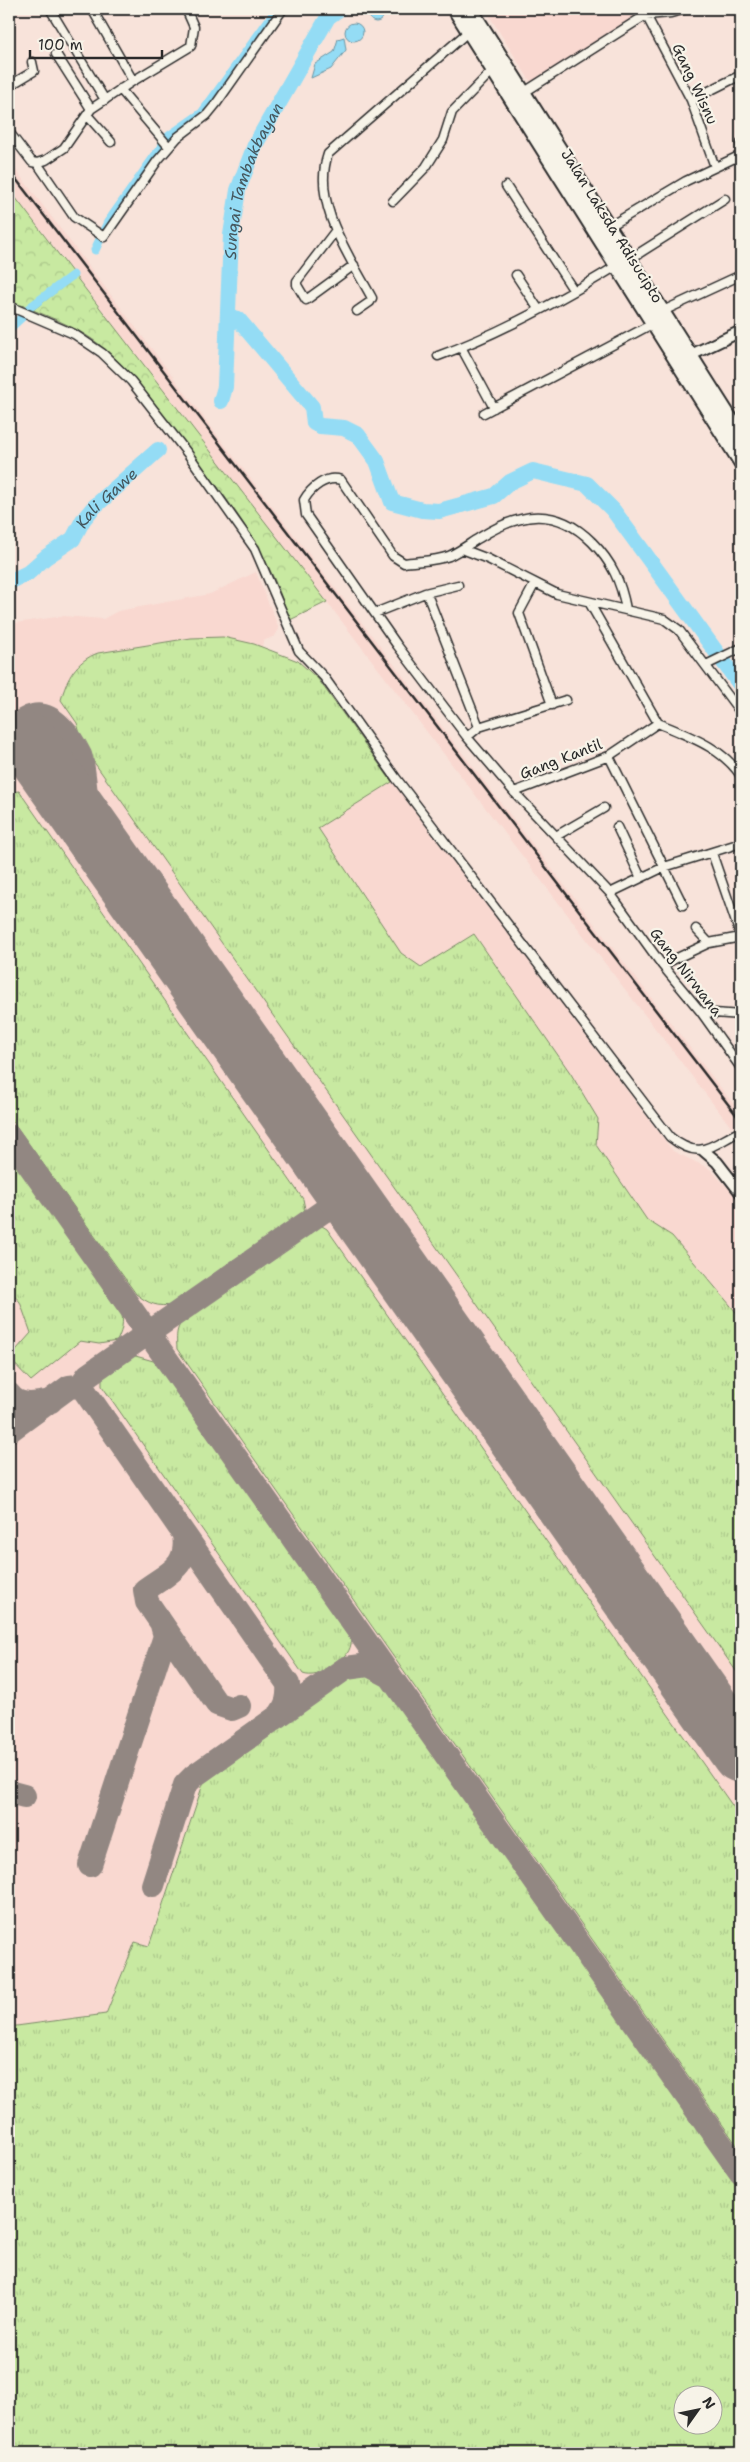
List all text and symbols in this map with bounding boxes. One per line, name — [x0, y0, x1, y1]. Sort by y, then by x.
scale bar — [30, 28, 162, 60]
text: 100 m — [38, 35, 83, 55]
street label: Gang Wisnu — [668, 40, 722, 128]
water label: Sungai Tambakbayan — [220, 99, 288, 260]
street label: Jalan Laksda Adisucipto — [556, 145, 668, 307]
water label: Kali Gawe — [71, 463, 142, 532]
street label: Gang Kantil — [517, 734, 605, 784]
street label: Gang Nirwana — [645, 924, 727, 1021]
north arrow — [672, 2384, 722, 2434]
text: N — [698, 2393, 719, 2412]

